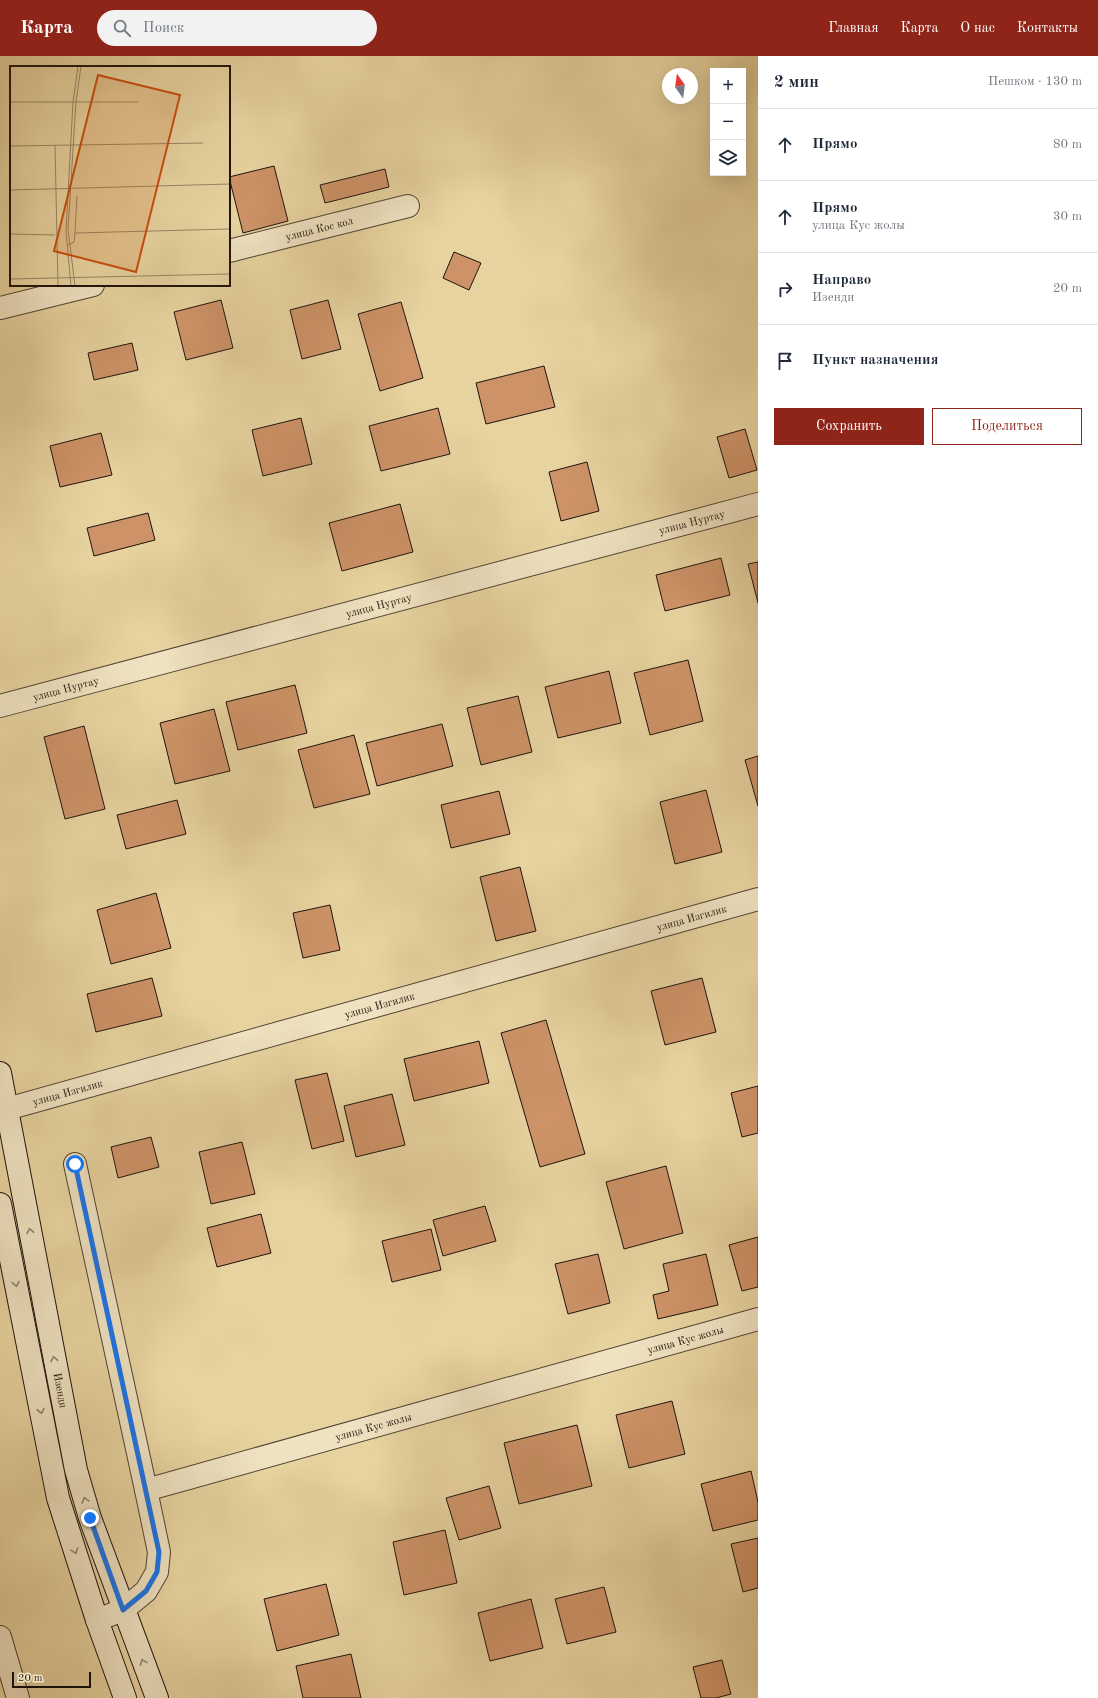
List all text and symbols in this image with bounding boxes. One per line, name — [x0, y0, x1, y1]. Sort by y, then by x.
search box — [97, 10, 377, 46]
icon: search — [111, 17, 133, 39]
text: Карта — [20, 19, 73, 38]
text: Поиск — [143, 21, 184, 36]
text: Главная — [828, 21, 878, 35]
text: Карта — [900, 21, 938, 35]
text: О нас — [960, 21, 995, 35]
text: Контакты — [1017, 21, 1078, 35]
inset map — [10, 66, 230, 286]
north arrow — [662, 68, 698, 104]
map controls — [710, 68, 746, 176]
button: + — [710, 68, 746, 104]
text: 2 мин — [774, 74, 819, 91]
text: Пешком · 130 m — [988, 75, 1082, 88]
button: − — [710, 104, 746, 140]
icon: ahead — [774, 134, 796, 156]
text: Прямо — [812, 137, 858, 152]
text: 80 m — [1053, 138, 1082, 151]
button: layers — [710, 140, 746, 176]
text: Прямо — [812, 201, 858, 216]
icon: ahead — [774, 206, 796, 228]
text: 30 m — [1053, 210, 1082, 223]
street label: улица Кос кол — [285, 216, 355, 244]
text: улица Кус жолы — [812, 219, 905, 232]
text: Направо — [812, 273, 871, 288]
icon: right — [774, 278, 796, 300]
text: 20 m — [1053, 282, 1082, 295]
text: Изенди — [812, 291, 854, 304]
icon: arrive — [774, 350, 796, 372]
text: Пункт назначения — [812, 353, 939, 368]
button: Сохранить — [774, 408, 924, 445]
button: Поделиться — [932, 408, 1082, 445]
street label: улица Нуртау — [658, 509, 727, 537]
street label: улица Нуртау — [345, 592, 414, 621]
street label: улица Нуртау — [32, 676, 100, 704]
street label: улица Изгилик — [656, 904, 729, 934]
street label: улица Изгилик — [344, 991, 417, 1021]
street label: улица Изгилик — [32, 1078, 105, 1109]
route start — [66, 1155, 84, 1173]
one-way arrow — [26, 1228, 35, 1234]
one-way arrow — [11, 1281, 19, 1287]
street label: улица Кус жолы — [646, 1325, 725, 1357]
one-way arrow — [51, 1356, 59, 1362]
street label: Изенди — [51, 1372, 68, 1409]
one-way arrow — [36, 1408, 44, 1414]
street label: улица Кус жолы — [334, 1412, 413, 1444]
one-way arrow — [81, 1496, 90, 1503]
route end — [81, 1509, 99, 1527]
one-way arrow — [70, 1547, 78, 1554]
one-way arrow — [139, 1658, 147, 1665]
scale bar — [12, 1670, 91, 1689]
text: 20 m — [18, 1673, 43, 1684]

